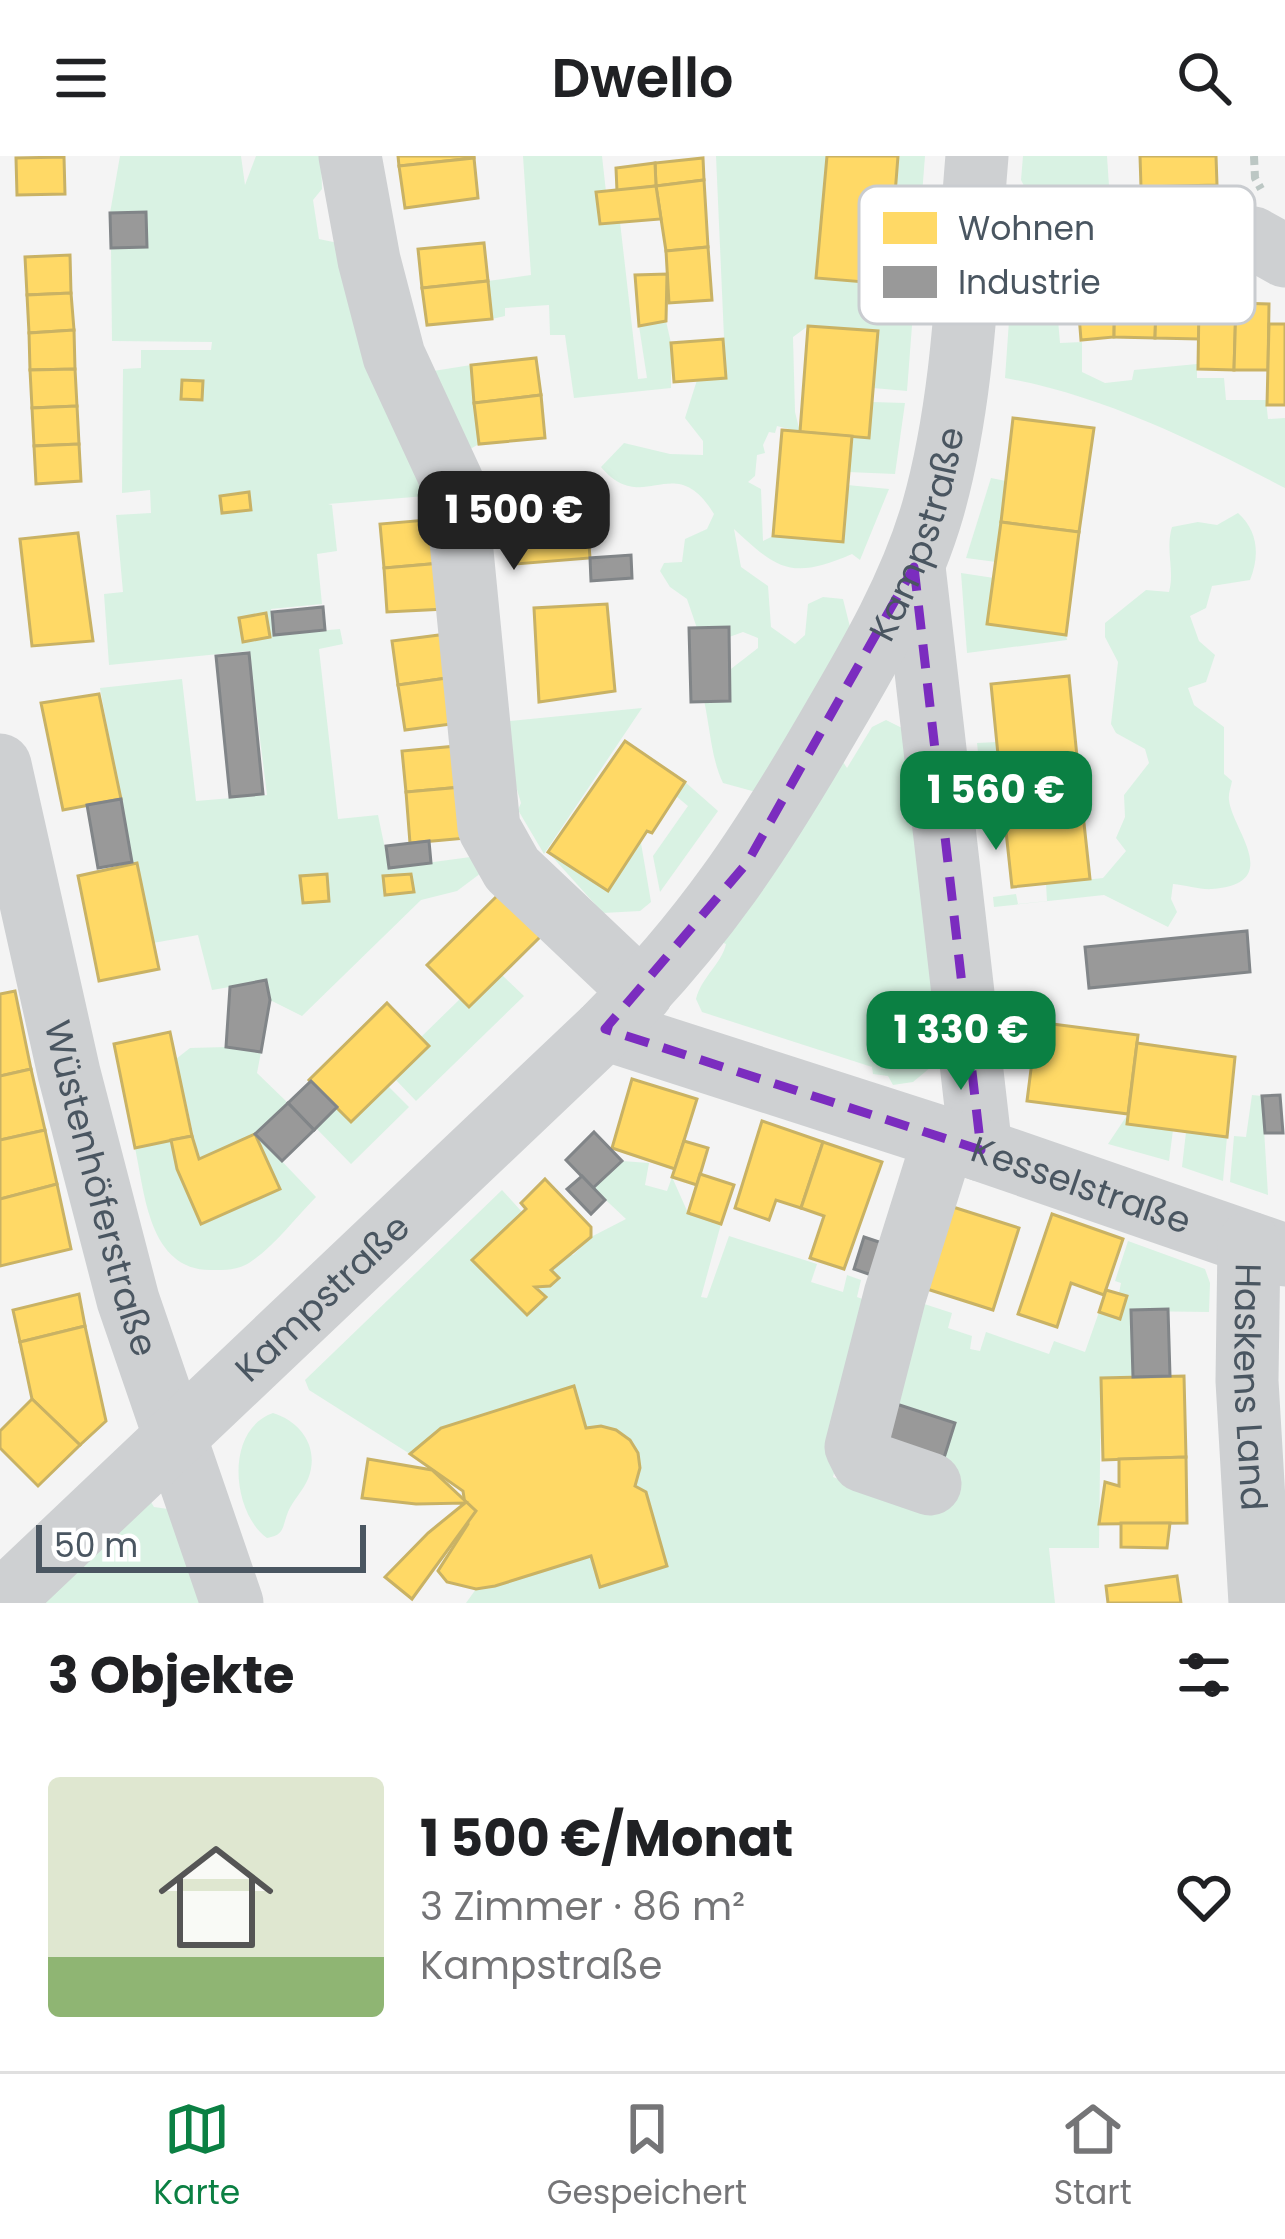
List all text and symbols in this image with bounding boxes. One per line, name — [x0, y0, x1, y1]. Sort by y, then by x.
text: Dwello — [551, 40, 734, 116]
icon: menu — [48, 45, 114, 111]
icon: search — [1171, 45, 1237, 111]
legend — [859, 186, 1255, 324]
text: Wohnen — [958, 205, 1095, 252]
text: Industrie — [958, 259, 1101, 306]
street label: Kampstraße — [856, 423, 976, 650]
pin: 1 500 € — [403, 471, 625, 573]
text: 1 500 € — [445, 482, 583, 537]
pin: 1 560 € — [885, 751, 1107, 853]
text: 1 560 € — [927, 762, 1065, 817]
pin: 1 330 € — [850, 991, 1072, 1093]
text: 1 330 € — [894, 1002, 1028, 1057]
street label: Wüstenhöferstraße — [32, 1015, 171, 1363]
street label: Kesselstraße — [965, 1123, 1198, 1246]
street label: Kampstraße — [223, 1202, 421, 1393]
street label: Haskens Land — [1221, 1263, 1280, 1512]
scale bar — [36, 1519, 366, 1572]
text: 50 m — [54, 1522, 138, 1569]
text: 3 Objekte — [48, 1639, 294, 1711]
icon: filters — [1171, 1642, 1237, 1708]
text: 1 500 €/Monat — [420, 1802, 793, 1874]
icon: home — [144, 1825, 288, 1969]
icon: heart — [1171, 1864, 1237, 1930]
text: 3 Zimmer · 86 m² — [420, 1879, 745, 1934]
text: Kampstraße — [420, 1938, 662, 1993]
tab: Karte — [153, 2096, 240, 2218]
tab: Gespeichert — [547, 2096, 747, 2218]
tab: Start — [1054, 2096, 1132, 2218]

